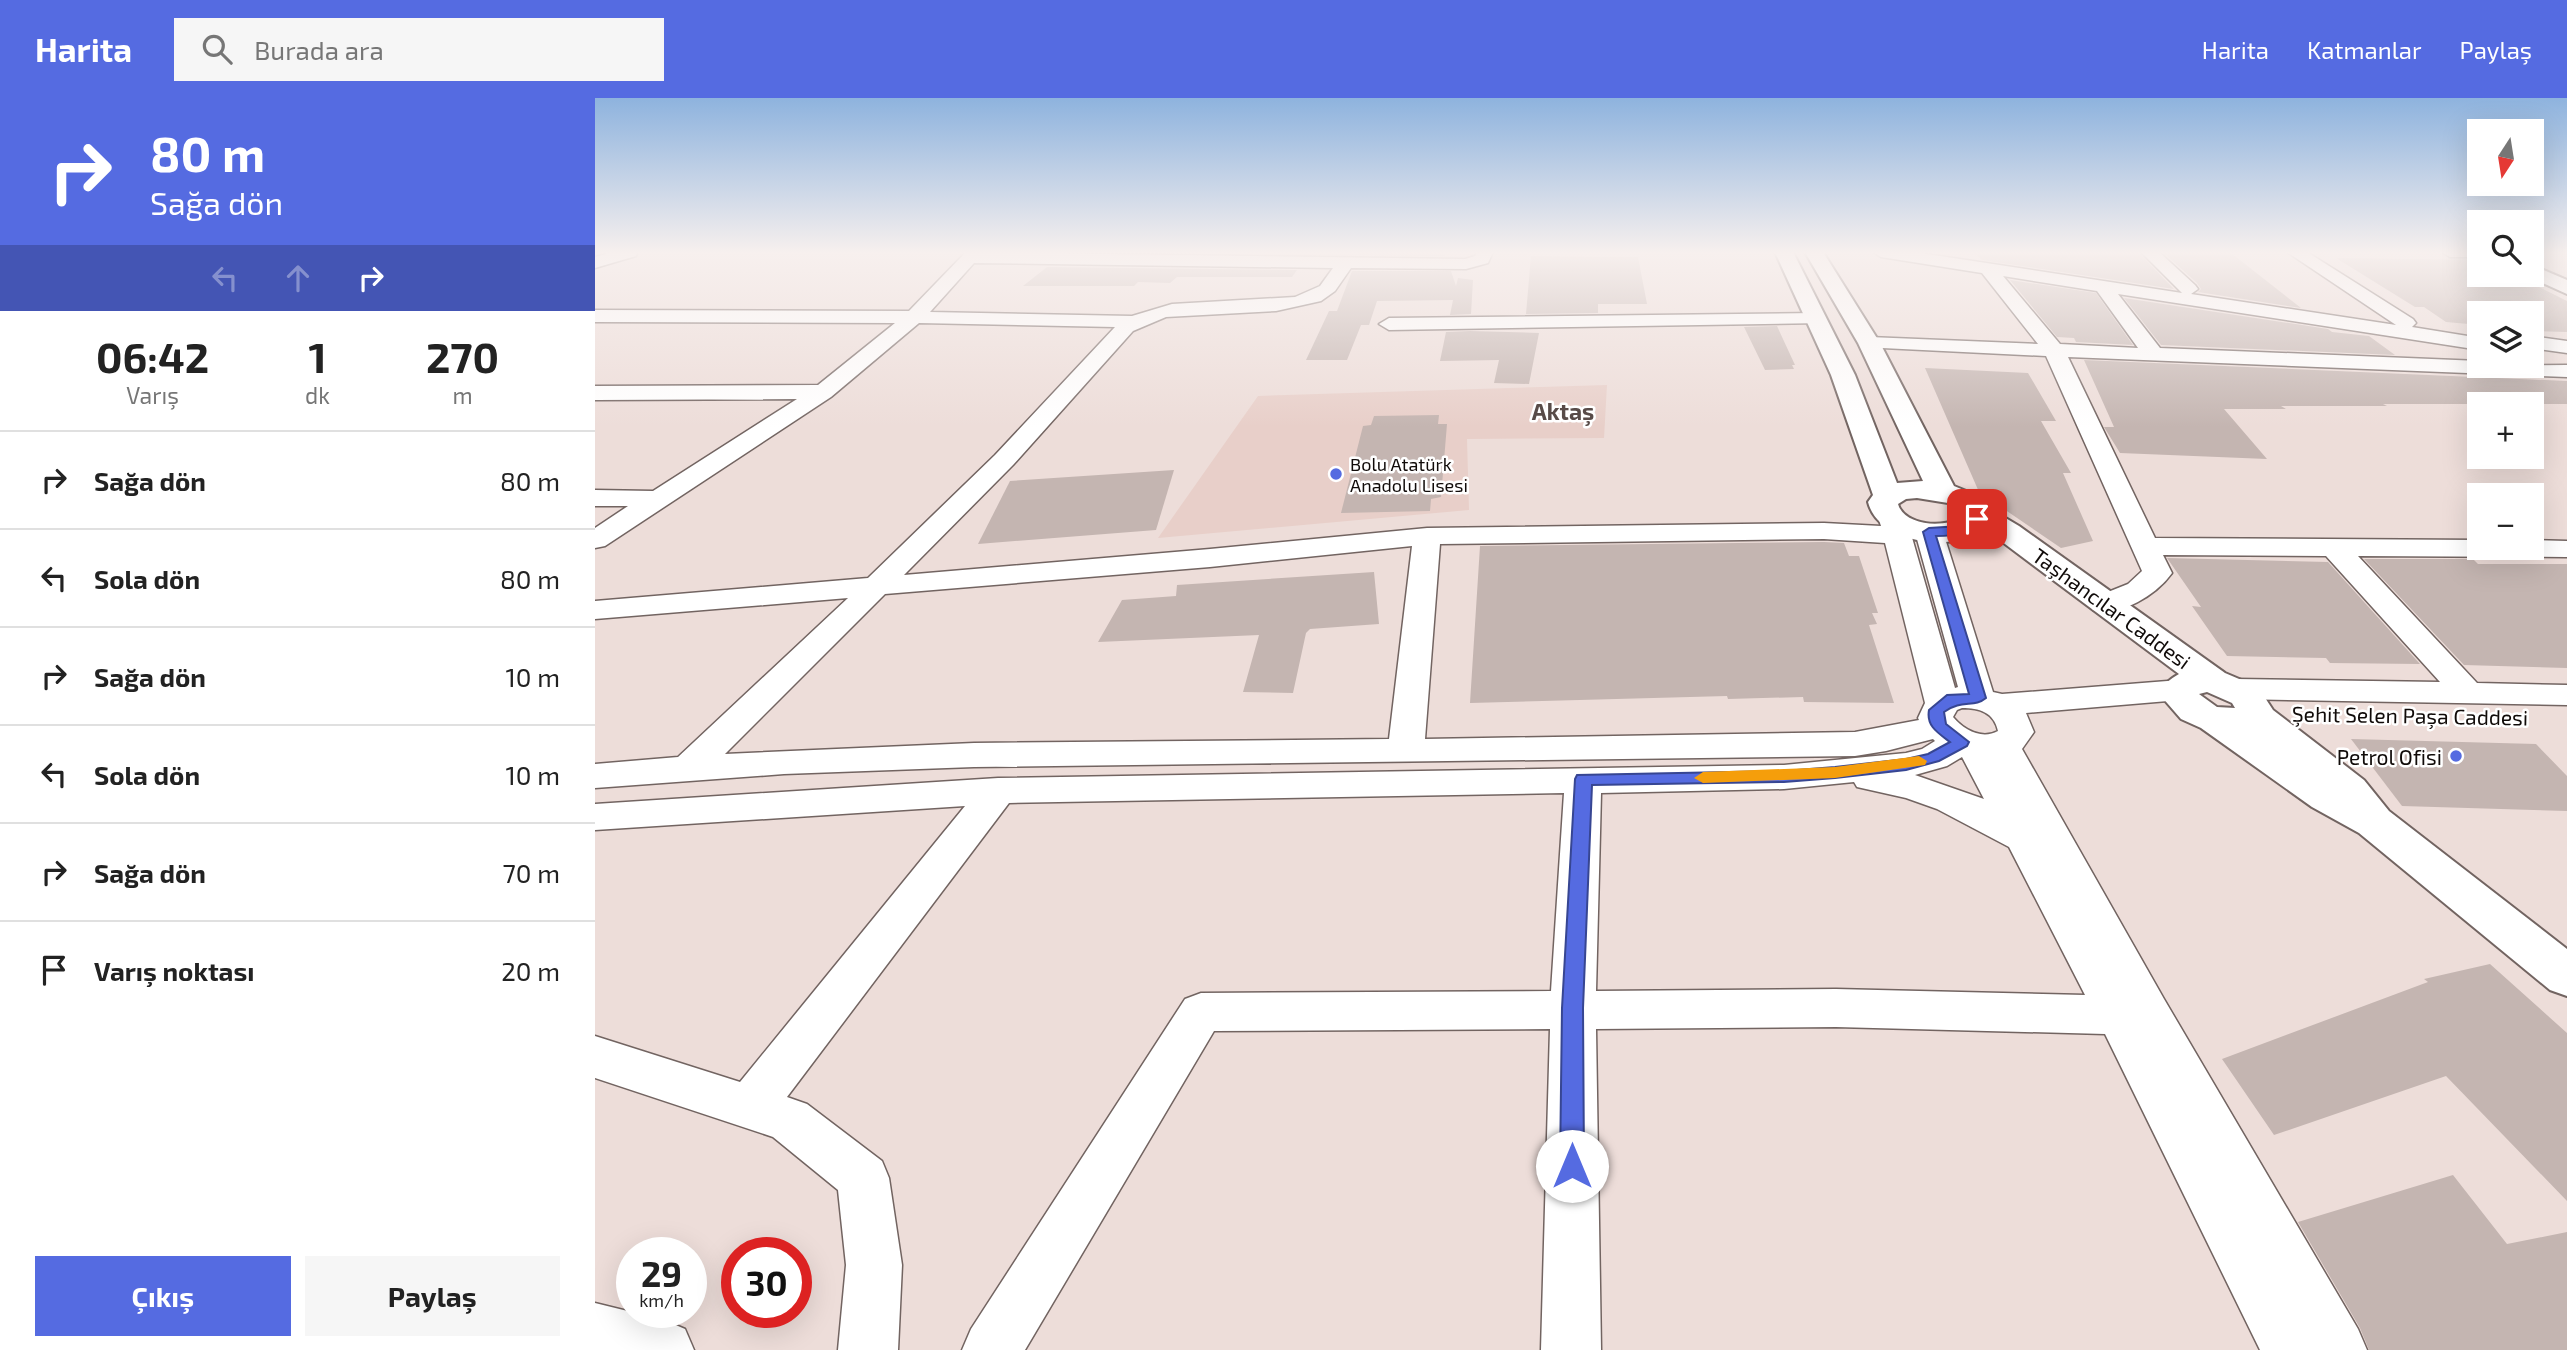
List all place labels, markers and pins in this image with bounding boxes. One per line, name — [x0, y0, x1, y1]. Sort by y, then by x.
place label: Bolu Atatürk Anadolu Lisesi — [1350, 453, 1468, 496]
marker: Bolu Atatürk Anadolu Lisesi — [1328, 466, 1344, 482]
pin — [1947, 489, 2007, 549]
place label: Petrol Ofisi — [2337, 744, 2442, 769]
marker: Petrol Ofisi — [2448, 748, 2464, 764]

